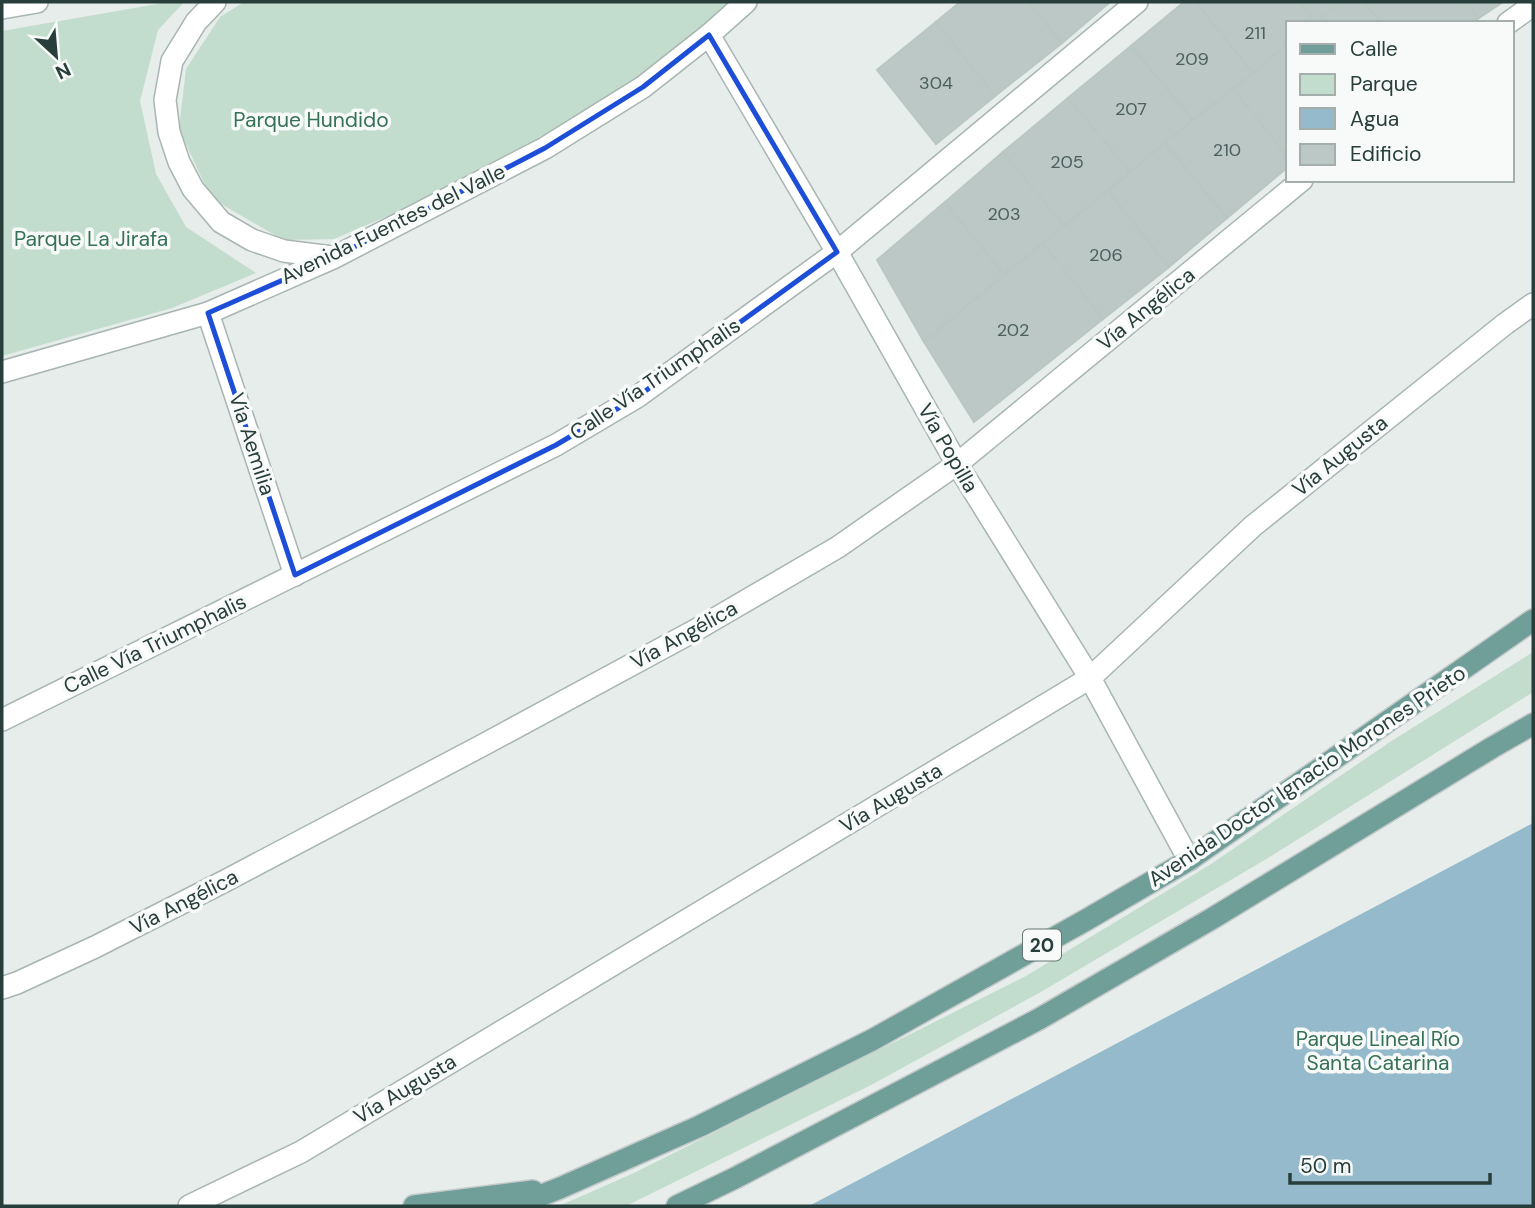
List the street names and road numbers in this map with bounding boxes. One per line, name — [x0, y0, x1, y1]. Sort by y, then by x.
street label: Avenida Fuentes del Valle — [276, 157, 510, 291]
street label: Vía Angélica — [1091, 261, 1201, 357]
street label: Calle Vía Triumphalis — [564, 311, 746, 447]
street label: Vía Aemilia — [222, 389, 282, 499]
street label: Vía Popilla — [911, 398, 985, 498]
street label: Vía Augusta — [1287, 409, 1393, 503]
street label: Calle Vía Triumphalis — [59, 588, 251, 700]
street label: Vía Angélica — [626, 594, 742, 676]
street label: Avenida Doctor Ignacio Morones Prieto — [1143, 659, 1471, 893]
street label: Vía Augusta — [835, 756, 947, 840]
street label: Vía Angélica — [125, 863, 243, 941]
road number: 20 — [1023, 930, 1061, 960]
street label: Vía Augusta — [349, 1047, 461, 1131]

